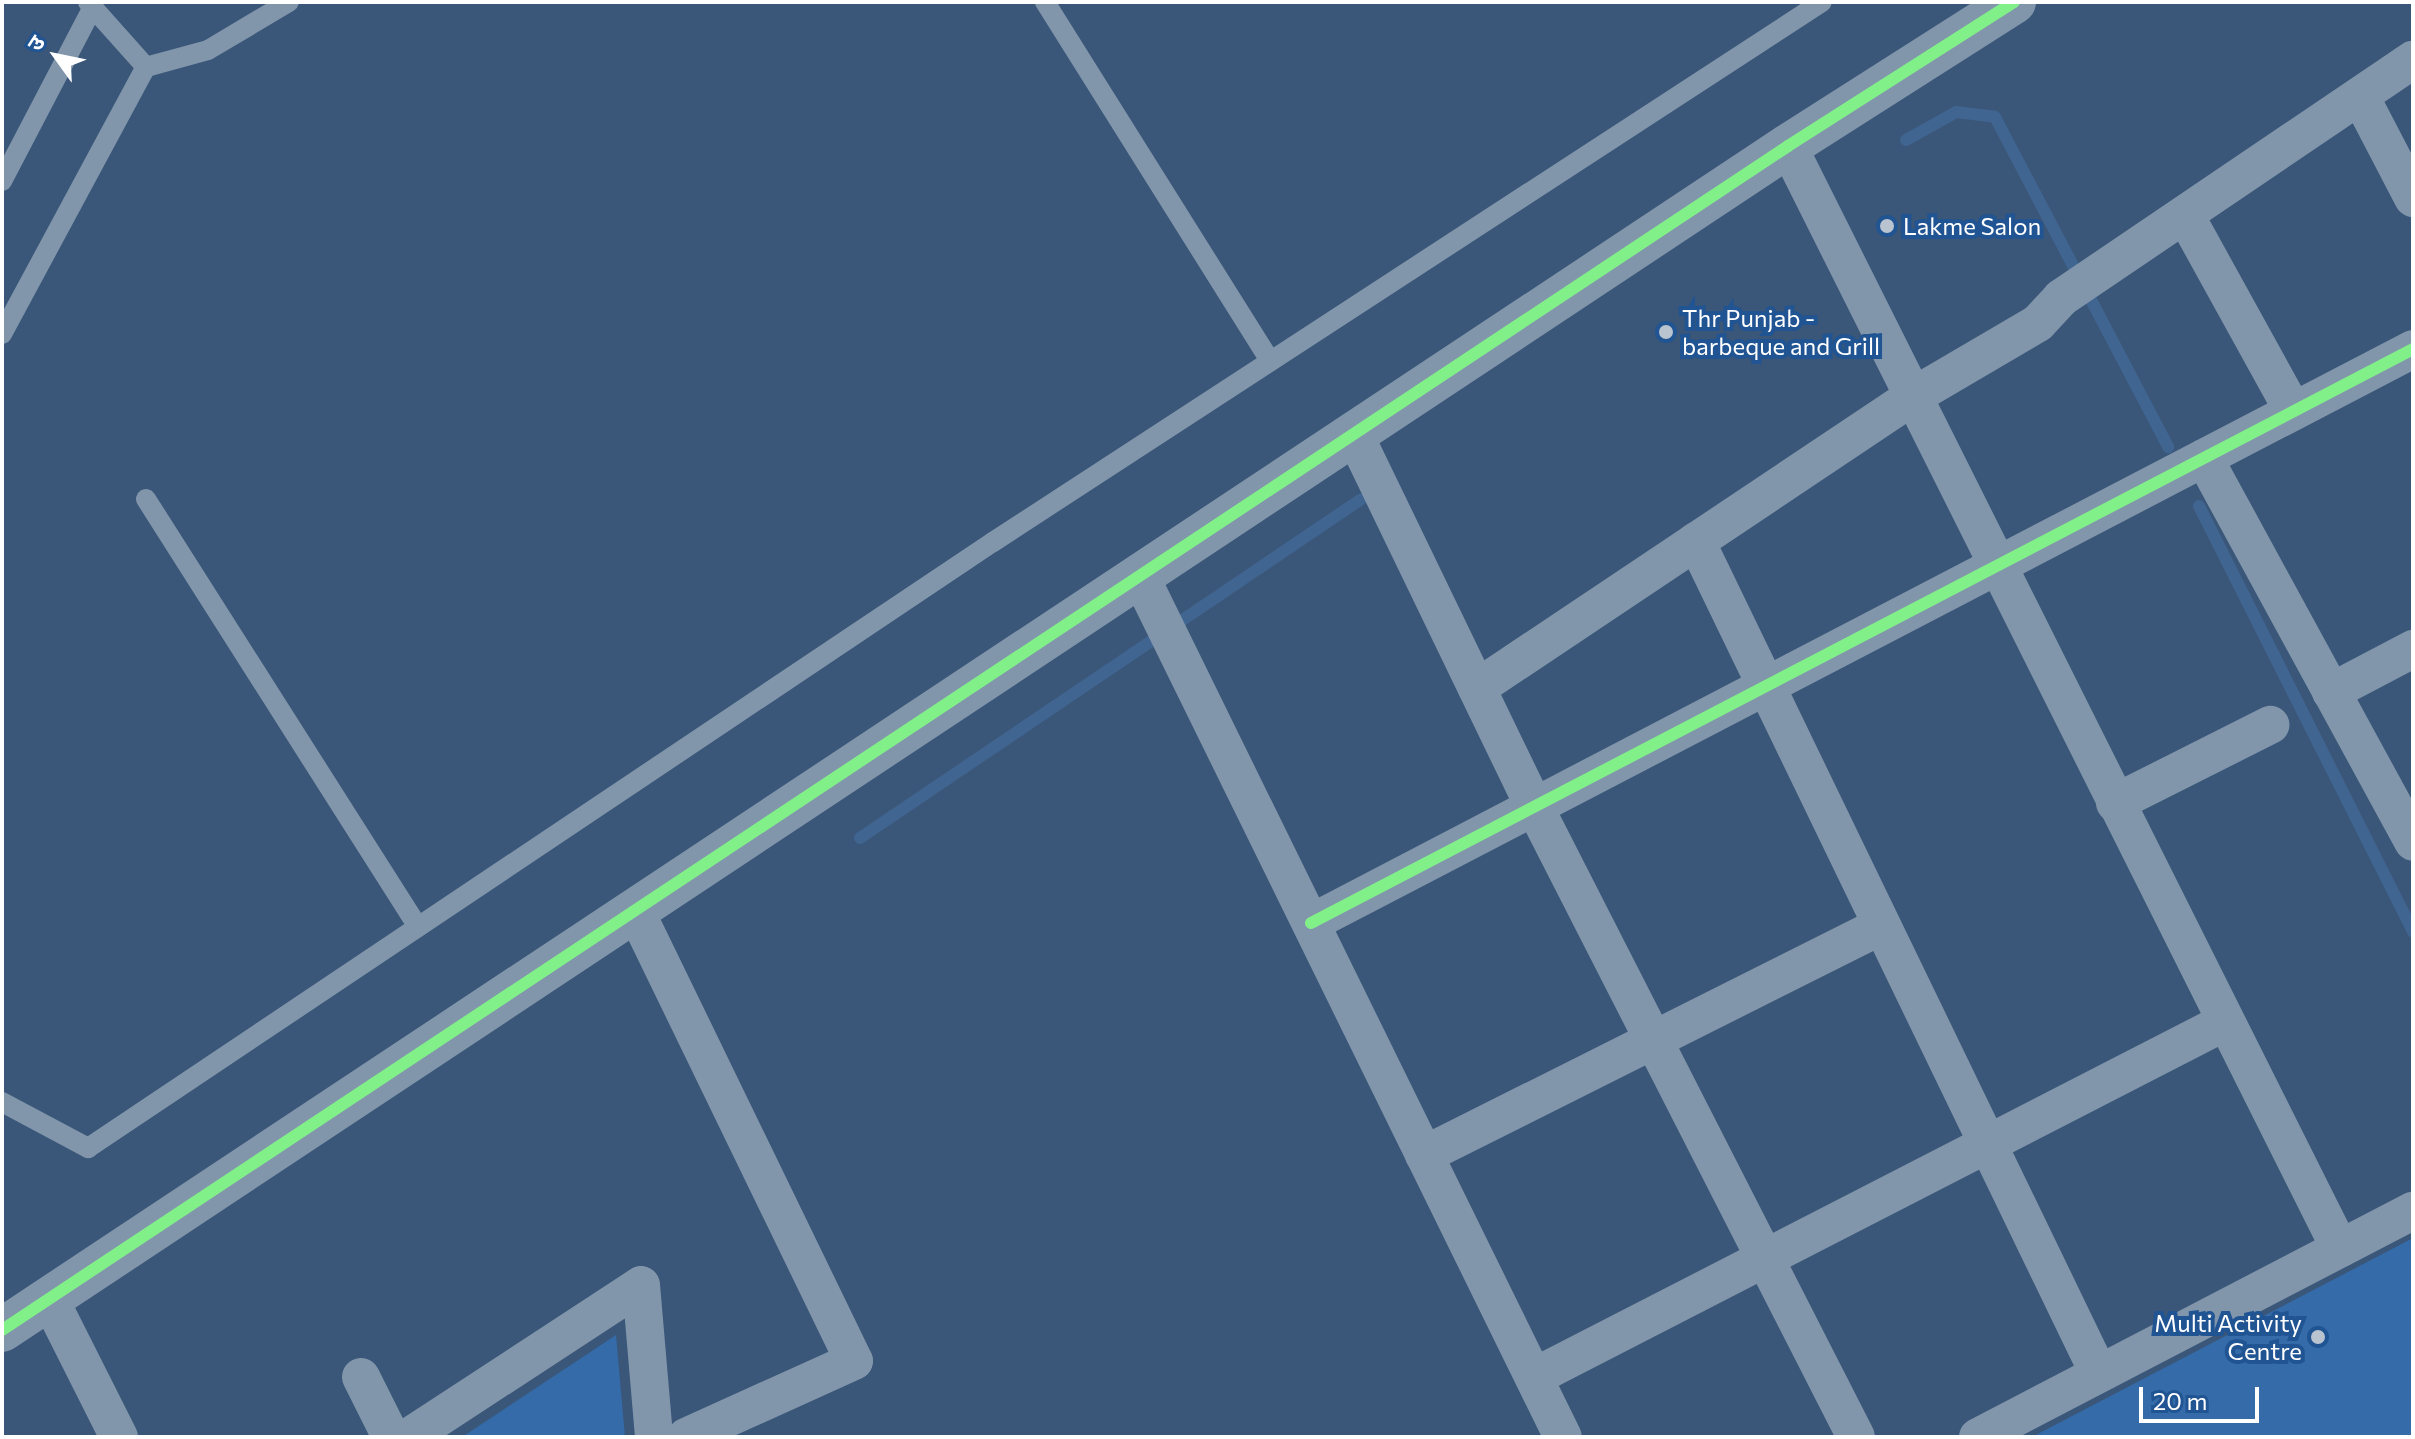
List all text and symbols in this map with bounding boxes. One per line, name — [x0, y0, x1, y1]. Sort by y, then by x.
north arrow — [16, 16, 96, 96]
text: उ — [21, 30, 50, 55]
place label: Lakme Salon — [1903, 212, 2041, 240]
marker: Lakme Salon — [1878, 217, 1896, 235]
place label: Thr Punjab - barbeque and Grill — [1682, 304, 1880, 360]
marker: Thr Punjab - barbeque and Grill — [1657, 323, 1675, 341]
place label: Multi Activity Centre — [2154, 1309, 2302, 1365]
marker: Multi Activity Centre — [2309, 1328, 2327, 1346]
scale bar — [2143, 1371, 2263, 1421]
text: 20 m — [2153, 1386, 2207, 1415]

